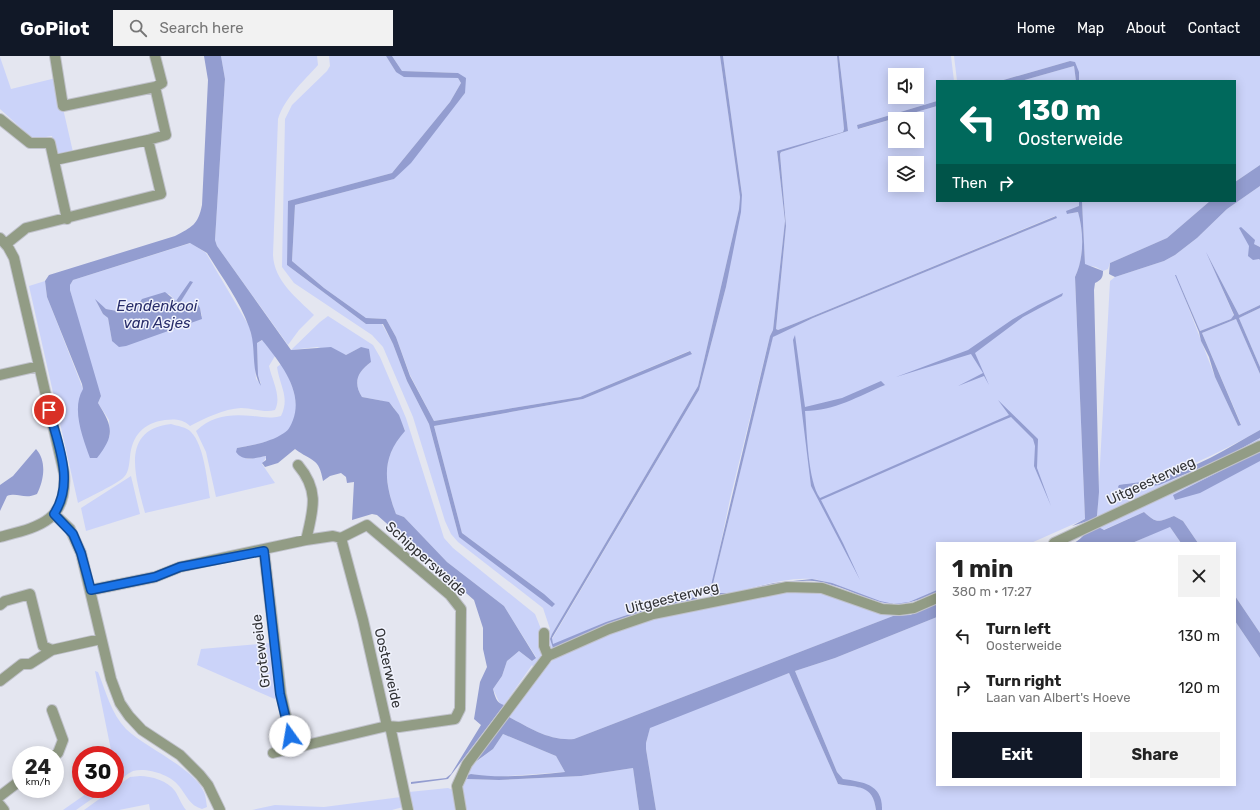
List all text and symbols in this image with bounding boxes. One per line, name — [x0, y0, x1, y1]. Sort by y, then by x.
search box — [113, 10, 393, 46]
text: GoPilot — [20, 17, 89, 40]
icon: search — [127, 17, 149, 39]
text: Search here — [159, 19, 244, 37]
text: Home — [1017, 20, 1055, 37]
text: Map — [1077, 20, 1104, 37]
text: About — [1126, 20, 1166, 37]
text: Contact — [1188, 20, 1240, 37]
map controls — [888, 68, 924, 192]
button: sound — [888, 68, 924, 104]
text: 130 m — [1018, 94, 1101, 127]
icon: left — [952, 96, 1004, 148]
button: search — [888, 112, 924, 148]
text: Oosterweide — [1018, 128, 1123, 150]
button: layers — [888, 156, 924, 192]
icon: right — [995, 172, 1017, 194]
text: Then — [952, 174, 987, 192]
water label: Eendenkooi van Asjes — [117, 297, 198, 332]
pin — [32, 393, 66, 427]
icon: arrive — [38, 399, 60, 421]
street label: Uitgeesterweg — [1104, 453, 1198, 509]
street label: Schippersweide — [382, 518, 470, 600]
text: 1 min — [952, 555, 1013, 583]
button: close — [1178, 555, 1220, 597]
street label: Uitgeesterweg — [624, 578, 720, 618]
text: 380 m · 17:27 — [952, 584, 1032, 599]
street label: Groteweide — [248, 613, 274, 689]
text: Turn left — [986, 620, 1051, 638]
icon: left — [952, 625, 974, 647]
street label: Oosterweide — [371, 626, 406, 710]
text: 130 m — [1178, 627, 1220, 645]
text: Oosterweide — [986, 638, 1062, 653]
text: Turn right — [986, 672, 1061, 690]
icon: right — [952, 677, 974, 699]
text: 120 m — [1178, 679, 1220, 697]
text: Laan van Albert's Hoeve — [986, 690, 1131, 705]
position arrow — [269, 715, 311, 757]
button: Exit — [952, 732, 1082, 778]
button: Share — [1090, 732, 1220, 778]
speed limit sign: 30 — [72, 746, 124, 798]
text: 24 — [25, 755, 51, 779]
text: km/h — [26, 776, 50, 788]

